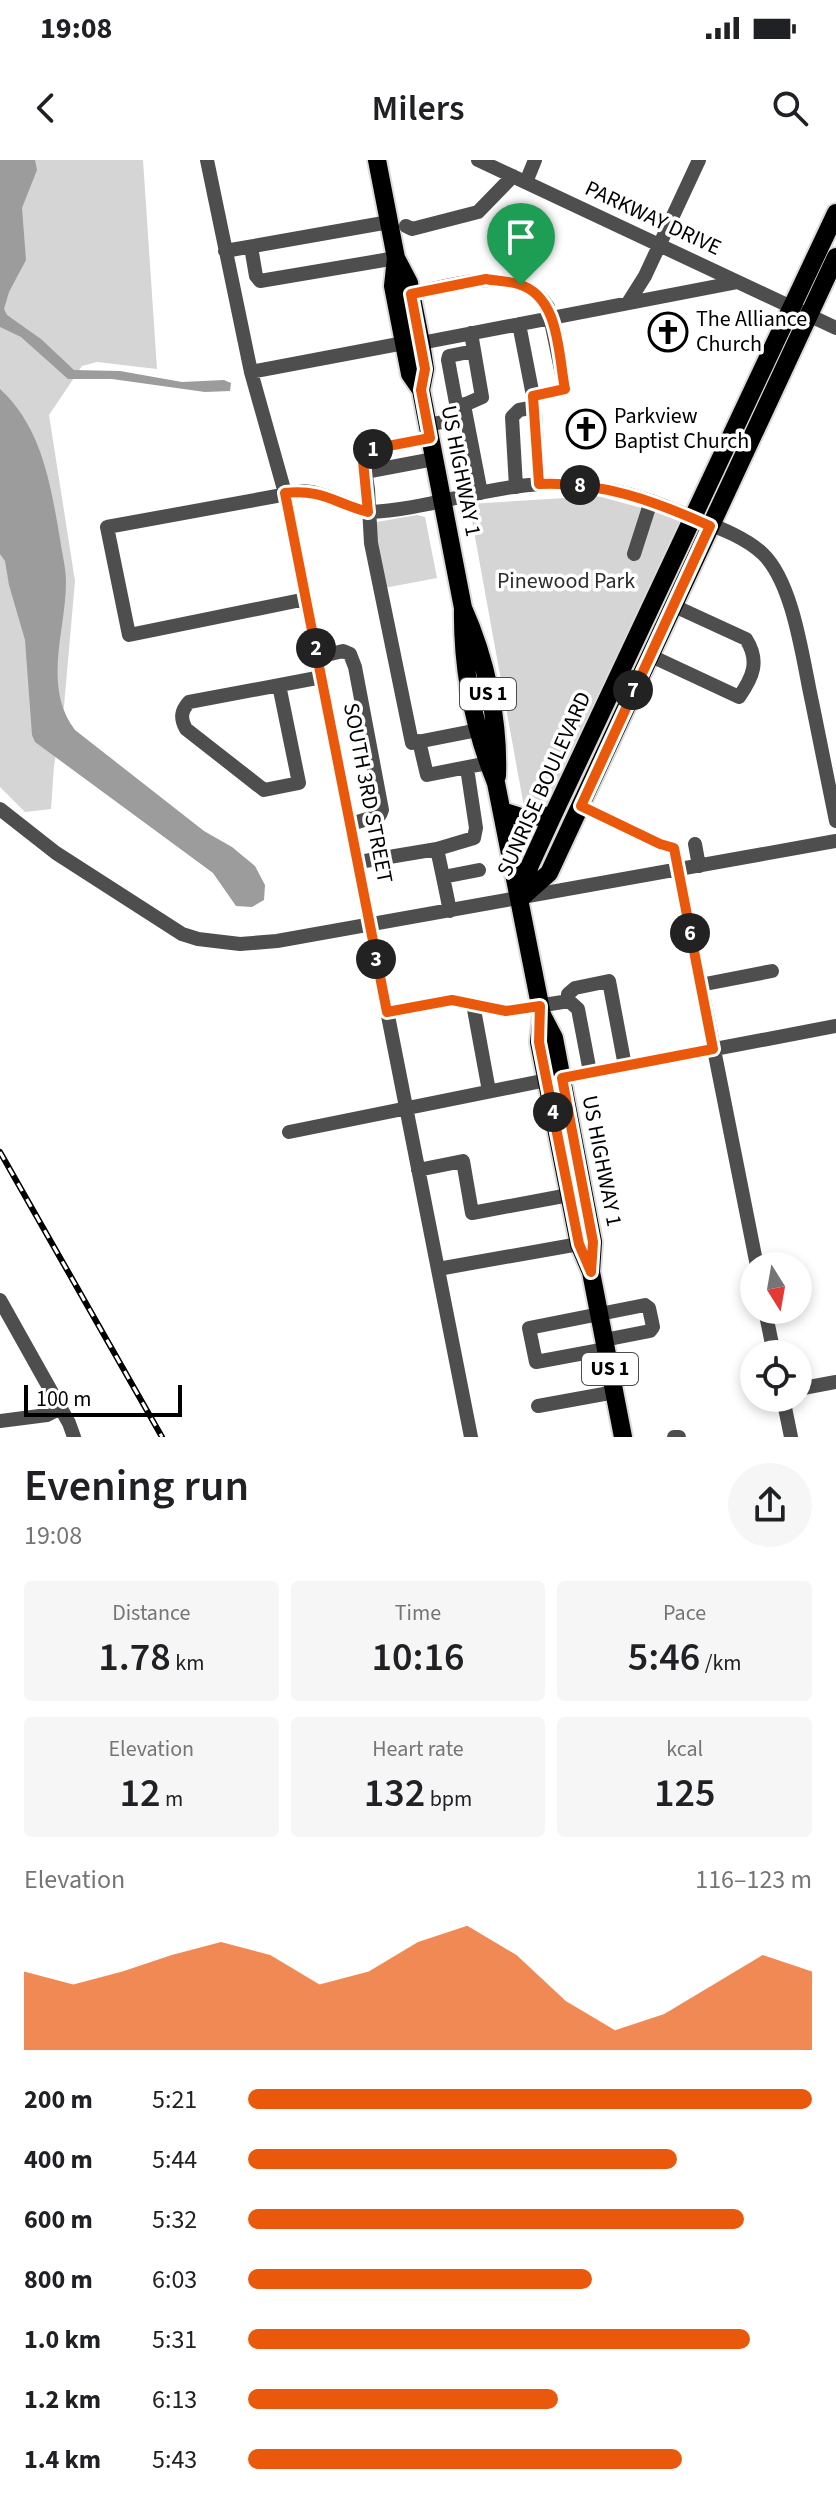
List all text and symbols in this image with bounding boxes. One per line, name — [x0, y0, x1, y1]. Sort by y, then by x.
text: 19:08 — [40, 7, 112, 50]
text: Milers — [372, 83, 465, 134]
icon: back — [24, 86, 68, 130]
icon: search — [768, 86, 812, 130]
street label: PARKWAY DRIVE — [580, 172, 726, 264]
pin — [487, 203, 555, 285]
icon: arrive — [499, 215, 543, 259]
place label: The Alliance Church — [696, 303, 807, 360]
church icon: The Alliance Church — [647, 311, 689, 353]
place label: Parkview Baptist Church — [614, 400, 749, 457]
street label: US HIGHWAY 1 — [433, 403, 489, 539]
church icon: Parkview Baptist Church — [565, 408, 607, 450]
pin: 1 — [353, 429, 393, 469]
text: 1 — [367, 433, 379, 465]
pin: 8 — [560, 465, 600, 505]
text: 8 — [574, 469, 586, 501]
park label: Pinewood Park — [497, 565, 635, 597]
pin: 2 — [296, 628, 336, 668]
text: 2 — [310, 632, 322, 664]
pin: 7 — [613, 670, 653, 710]
text: 7 — [627, 674, 639, 706]
road number: US 1 — [460, 678, 516, 710]
street label: SUNRISE BOULEVARD — [489, 686, 599, 882]
street label: SOUTH 3RD STREET — [335, 700, 401, 886]
pin: 6 — [670, 913, 710, 953]
text: 6 — [684, 917, 696, 949]
pin: 3 — [356, 939, 396, 979]
text: 3 — [370, 943, 382, 975]
pin: 4 — [533, 1092, 573, 1132]
street label: US HIGHWAY 1 — [574, 1093, 630, 1229]
text: 4 — [547, 1096, 559, 1128]
north arrow — [740, 1252, 812, 1324]
map controls — [740, 1252, 812, 1412]
button: locate — [740, 1340, 812, 1412]
road number: US 1 — [582, 1353, 638, 1385]
scale bar — [24, 1381, 182, 1417]
text: 100 m — [36, 1383, 91, 1415]
text: Evening run — [24, 1455, 249, 1518]
button: share — [728, 1463, 812, 1547]
text: 19:08 — [24, 1517, 82, 1554]
text: Distance — [112, 1597, 190, 1629]
text: Time — [395, 1597, 441, 1629]
text: Pace — [663, 1597, 706, 1629]
text: 1.78 — [98, 1629, 171, 1686]
text: 10:16 — [371, 1629, 465, 1686]
text: 5:46 — [628, 1629, 700, 1686]
text: km — [171, 1647, 204, 1679]
text: /km — [700, 1647, 742, 1679]
text: Elevation — [108, 1733, 194, 1765]
text: Heart rate — [372, 1733, 464, 1765]
text: kcal — [666, 1733, 703, 1765]
text: 12 — [119, 1765, 161, 1822]
text: 132 — [364, 1765, 425, 1822]
text: 125 — [654, 1765, 715, 1822]
text: m — [161, 1783, 183, 1815]
text: bpm — [425, 1783, 472, 1815]
text: Elevation — [24, 1861, 125, 1898]
text: 116–123 m — [695, 1861, 812, 1898]
text: 200 m — [24, 2081, 93, 2118]
text: 5:21 — [152, 2081, 197, 2118]
text: 400 m — [24, 2141, 93, 2178]
text: 5:44 — [152, 2141, 197, 2178]
text: 600 m — [24, 2201, 93, 2238]
text: 5:32 — [152, 2201, 197, 2238]
text: 800 m — [24, 2261, 93, 2298]
text: 6:03 — [152, 2261, 197, 2298]
text: 1.0 km — [24, 2321, 101, 2358]
text: 5:31 — [152, 2321, 197, 2358]
text: 1.2 km — [24, 2381, 101, 2418]
text: 6:13 — [152, 2381, 197, 2418]
text: 1.4 km — [24, 2441, 101, 2478]
text: 5:43 — [152, 2441, 197, 2478]

